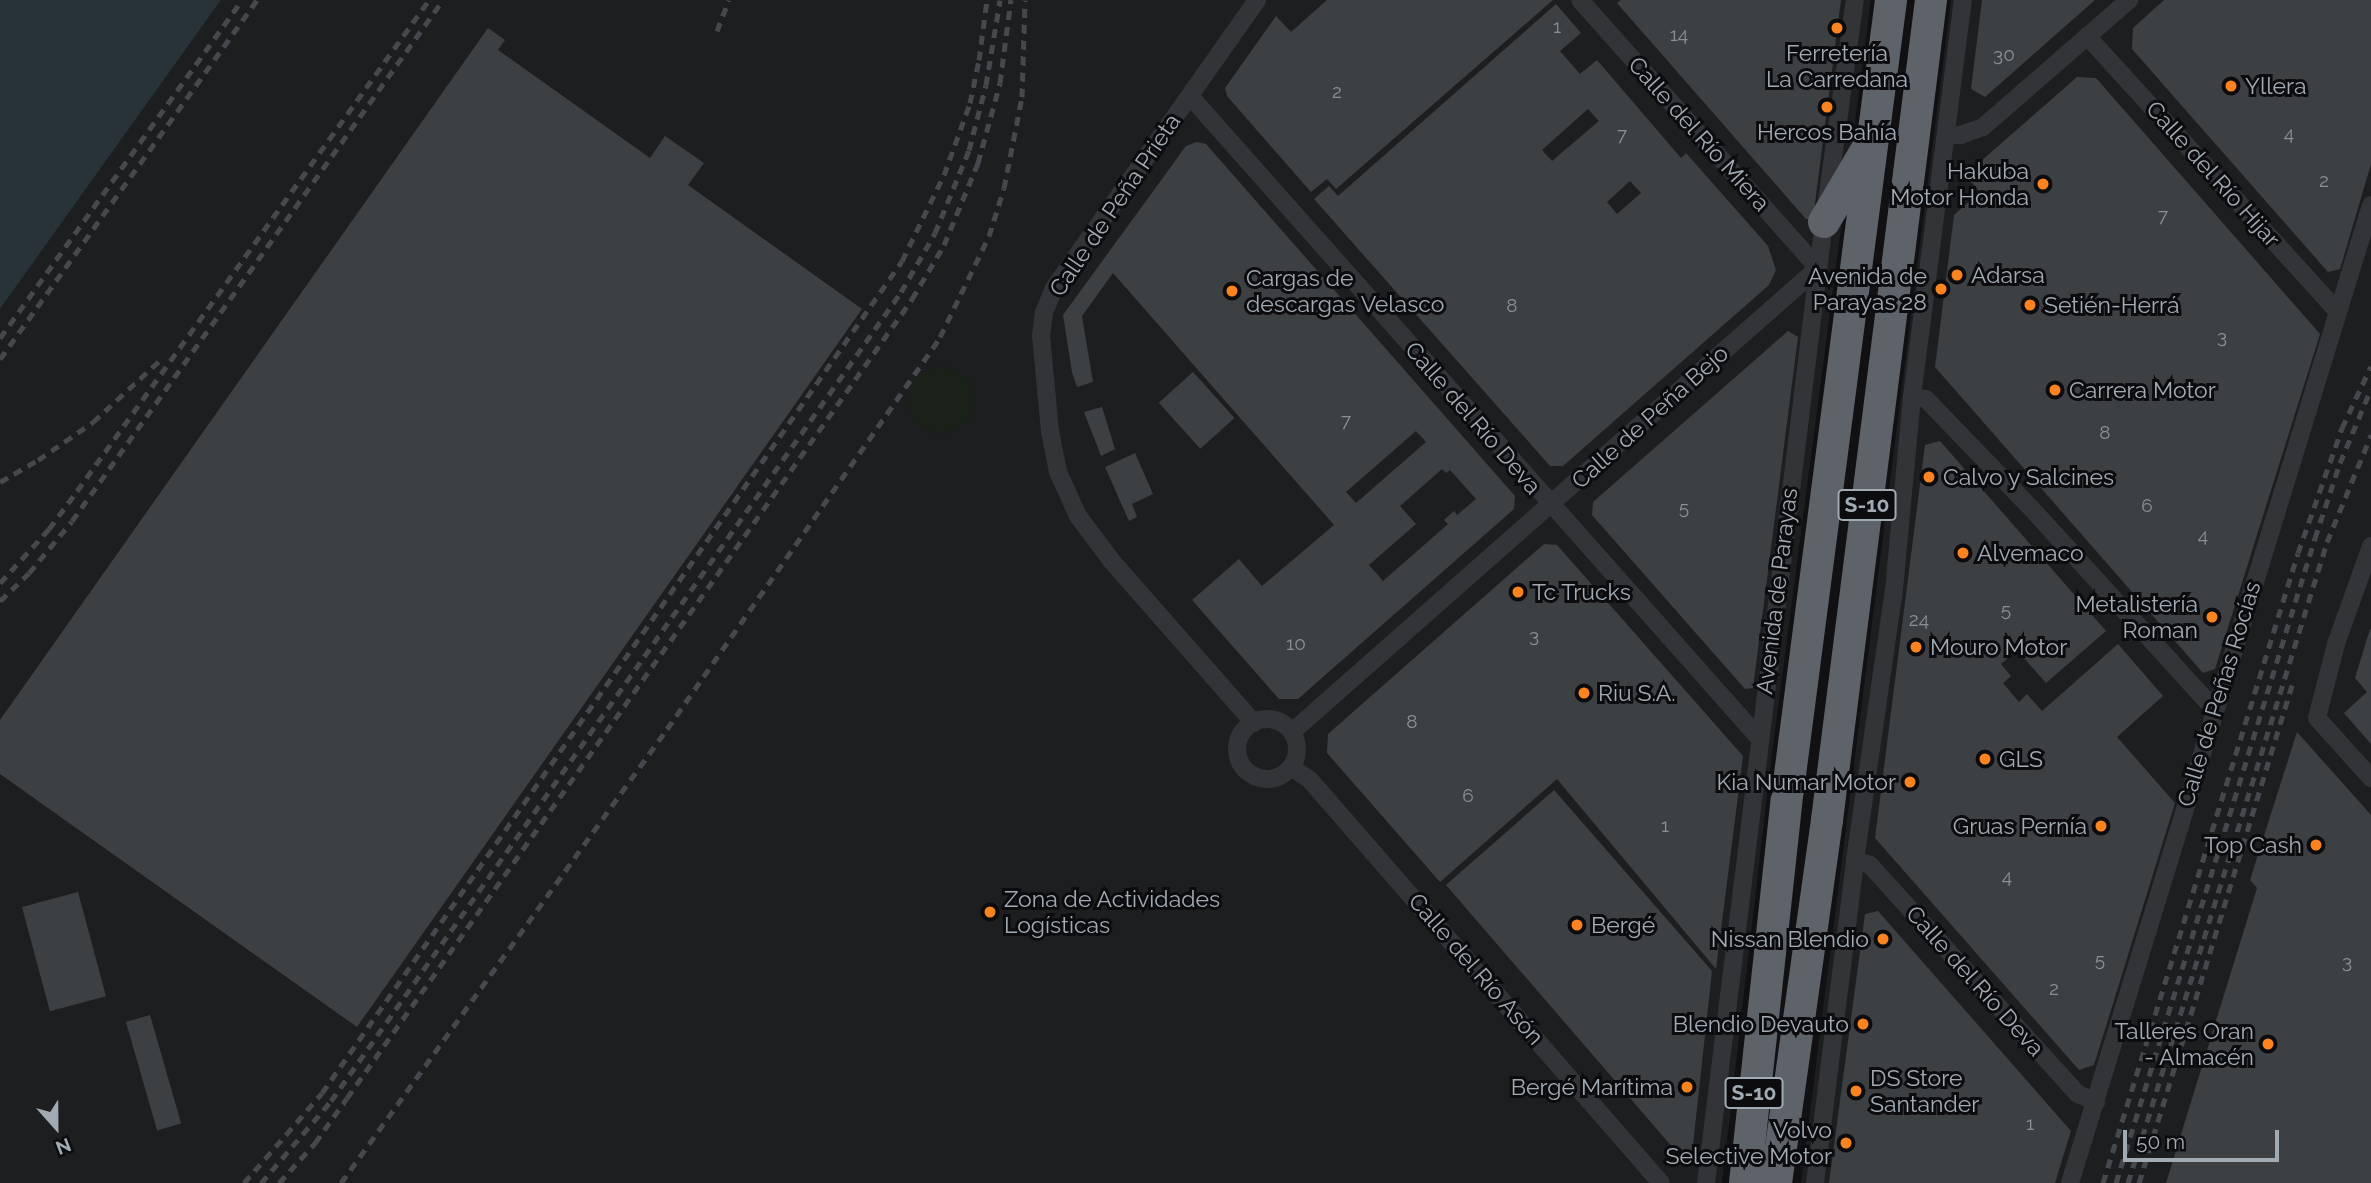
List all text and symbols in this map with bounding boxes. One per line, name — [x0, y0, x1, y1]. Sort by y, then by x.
house number: 1 — [1553, 16, 1561, 38]
marker: Ferretería La Carredana — [1829, 20, 1845, 36]
house number: 14 — [1670, 24, 1688, 46]
place label: Ferretería La Carredana — [1766, 39, 1908, 93]
house number: 30 — [1993, 44, 2015, 66]
street label: Calle del Río Miera — [1622, 51, 1776, 217]
place label: Yllera — [2245, 72, 2307, 100]
marker: Yllera — [2223, 78, 2239, 94]
house number: 2 — [1332, 81, 1342, 103]
street label: Calle del Río Hijar — [2140, 95, 2286, 253]
marker: Hercos Bahía — [1819, 99, 1835, 115]
street label: Calle de Peña Prieta — [1044, 108, 1186, 302]
place label: Hercos Bahía — [1757, 118, 1897, 146]
house number: 4 — [2284, 123, 2294, 145]
house number: 7 — [1617, 124, 1627, 146]
place label: Hakuba Motor Honda — [1890, 157, 2029, 211]
house number: 2 — [2319, 170, 2329, 192]
marker: Hakuba Motor Honda — [2035, 176, 2051, 192]
house number: 7 — [2158, 205, 2168, 227]
place label: Adarsa — [1971, 261, 2045, 289]
place label: Avenida de Parayas 28 — [1808, 262, 1927, 316]
place label: Cargas de descargas Velasco — [1246, 264, 1445, 318]
marker: Adarsa — [1949, 267, 1965, 283]
marker: Avenida de Parayas 28 — [1933, 281, 1949, 297]
marker: Cargas de descargas Velasco — [1224, 283, 1240, 299]
place label: Setién-Herrá — [2044, 291, 2180, 319]
house number: 8 — [1506, 295, 1518, 317]
marker: Setién-Herrá — [2022, 297, 2038, 313]
house number: 3 — [2217, 326, 2227, 348]
street label: Calle del Río Deva — [1399, 336, 1547, 500]
street label: Calle de Peña Bejo — [1566, 340, 1734, 494]
place label: Carrera Motor — [2069, 376, 2216, 404]
marker: Carrera Motor — [2047, 382, 2063, 398]
house number: 7 — [1341, 410, 1351, 432]
house number: 8 — [2099, 422, 2111, 444]
place label: Calvo y Salcines — [1943, 463, 2115, 491]
marker: Calvo y Salcines — [1921, 469, 1937, 485]
street label: Avenida de Parayas — [1751, 486, 1803, 696]
road number: S-10 — [1837, 488, 1897, 522]
house number: 6 — [2141, 495, 2153, 517]
house number: 5 — [1679, 497, 1689, 519]
house number: 4 — [2198, 525, 2208, 547]
place label: Alvemaco — [1977, 539, 2084, 567]
marker: Alvemaco — [1955, 545, 1971, 561]
place label: Tc Trucks — [1532, 578, 1632, 606]
street label: Calle de Peñas Rocías — [2172, 578, 2266, 810]
marker: Tc Trucks — [1510, 584, 1526, 600]
place label: Metalistería Roman — [2075, 590, 2198, 644]
house number: 5 — [2001, 599, 2011, 621]
house number: 24 — [1909, 609, 1929, 631]
marker: Metalistería Roman — [2204, 609, 2220, 625]
house number: 3 — [1529, 625, 1539, 647]
house number: 10 — [1286, 633, 1306, 655]
place label: Mouro Motor — [1930, 633, 2067, 661]
marker: Mouro Motor — [1908, 639, 1924, 655]
place label: Riu S.A. — [1598, 679, 1676, 707]
marker: Riu S.A. — [1576, 685, 1592, 701]
house number: 8 — [1406, 711, 1418, 733]
place label: GLS — [1999, 745, 2043, 773]
marker: GLS — [1977, 751, 1993, 767]
place label: Kia Numar Motor — [1716, 768, 1896, 796]
marker: Kia Numar Motor — [1902, 774, 1918, 790]
house number: 6 — [1462, 785, 1474, 807]
place label: Gruas Pernía — [1953, 812, 2087, 840]
house number: 1 — [1661, 815, 1669, 837]
marker: Gruas Pernía — [2093, 818, 2109, 834]
place label: Top Cash — [2204, 831, 2302, 859]
marker: Top Cash — [2308, 837, 2324, 853]
house number: 4 — [2002, 866, 2012, 888]
place label: Zona de Actividades Logísticas — [1004, 885, 1221, 939]
street label: Calle del Río Asón — [1402, 887, 1550, 1051]
street label: Calle del Río Deva — [1900, 900, 2050, 1062]
marker: Zona de Actividades Logísticas — [982, 904, 998, 920]
place label: Bergé — [1591, 911, 1655, 939]
marker: Bergé — [1569, 917, 1585, 933]
place label: Nissan Blendio — [1711, 925, 1869, 953]
marker: Nissan Blendio — [1875, 931, 1891, 947]
house number: 5 — [2095, 949, 2105, 971]
house number: 3 — [2342, 951, 2352, 973]
house number: 2 — [2049, 978, 2059, 1000]
place label: Blendio Devauto — [1673, 1010, 1849, 1038]
marker: Blendio Devauto — [1855, 1016, 1871, 1032]
place label: Talleres Oran - Almacén — [2114, 1017, 2254, 1071]
marker: Talleres Oran - Almacén — [2260, 1036, 2276, 1052]
place label: DS Store Santander — [1870, 1064, 1979, 1118]
place label: Bergé Marítima — [1511, 1073, 1673, 1101]
road number: S-10 — [1724, 1076, 1784, 1110]
marker: Bergé Marítima — [1679, 1079, 1695, 1095]
marker: DS Store Santander — [1848, 1083, 1864, 1099]
north arrow — [21, 1092, 91, 1162]
house number: 1 — [2026, 1113, 2034, 1135]
place label: Volvo Selective Motor — [1665, 1116, 1832, 1170]
scale bar — [2126, 1116, 2282, 1160]
text: 50 m — [2136, 1129, 2185, 1154]
text: N — [53, 1134, 74, 1159]
marker: Volvo Selective Motor — [1838, 1135, 1854, 1151]

